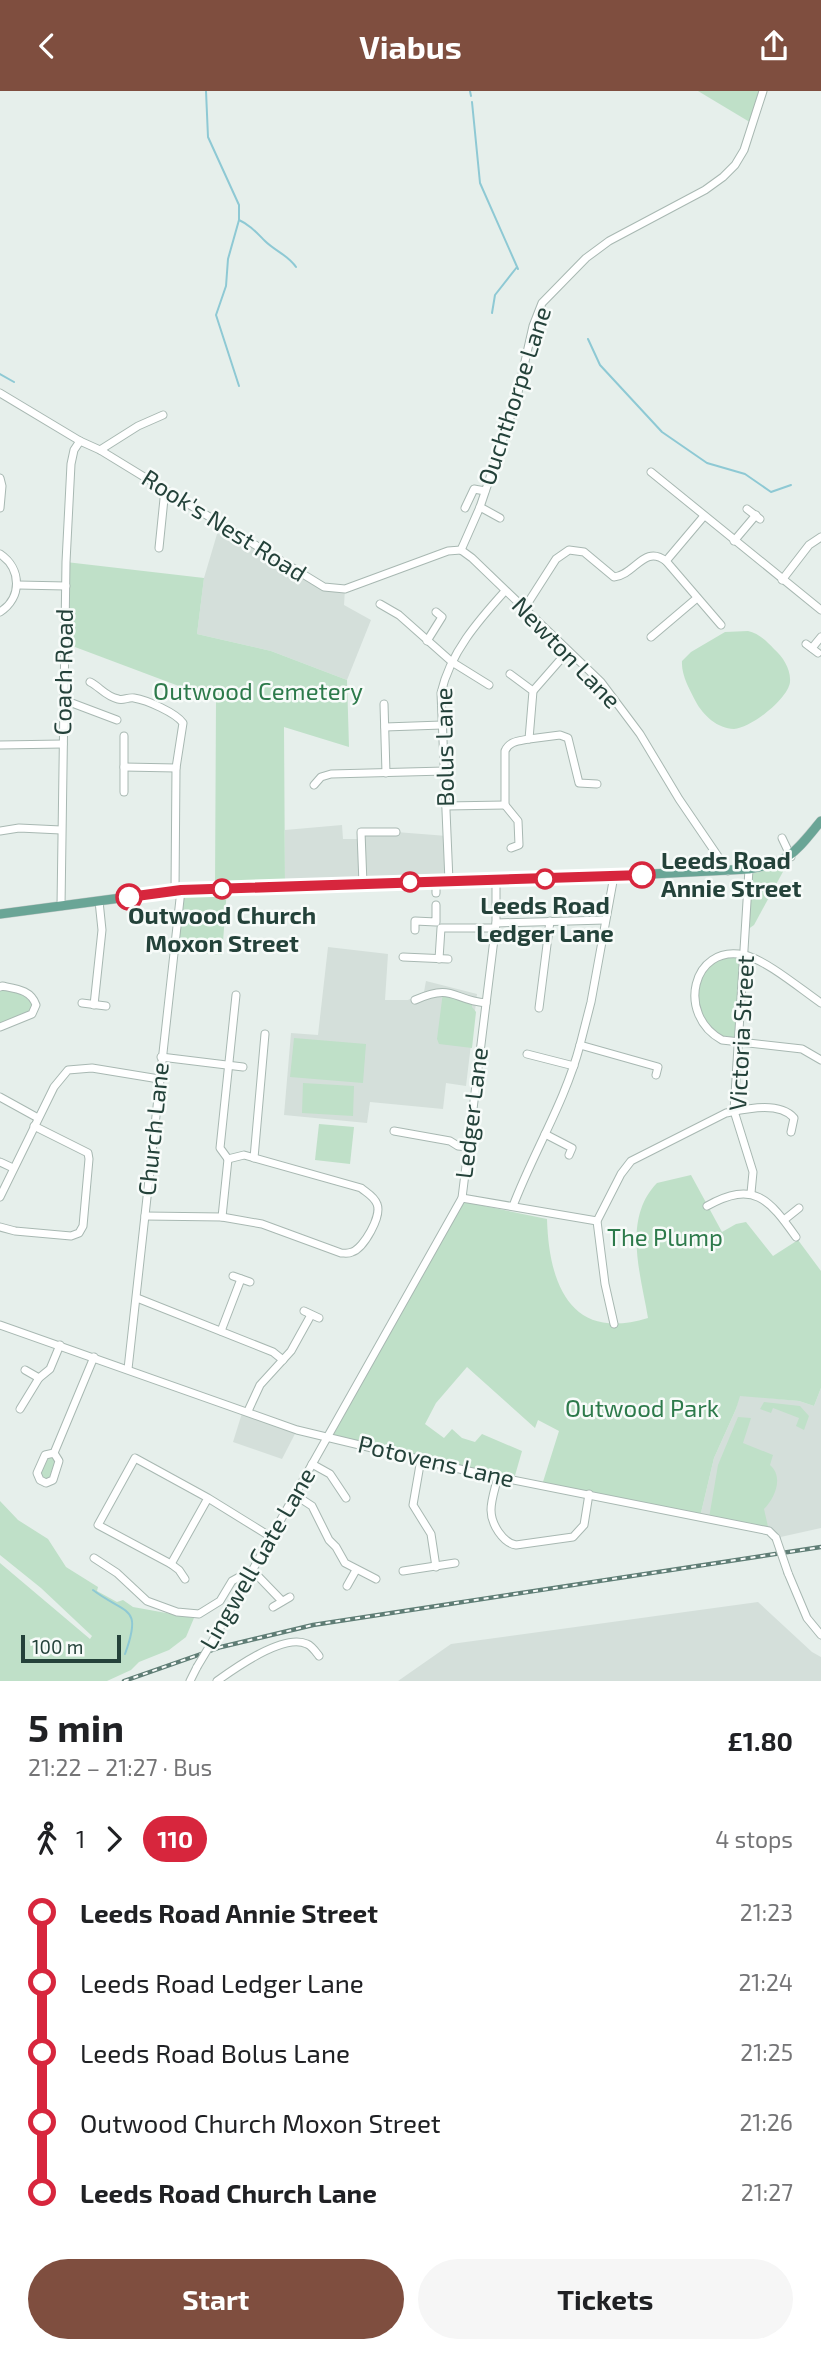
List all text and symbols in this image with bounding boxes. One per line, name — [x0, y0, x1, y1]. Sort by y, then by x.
icon: back — [28, 27, 66, 65]
text: Viabus — [359, 27, 462, 65]
icon: share — [755, 27, 793, 65]
street label: Ouchthorpe Lane — [471, 302, 556, 489]
street label: Rook's Nest Road — [137, 462, 312, 587]
street label: Newton Lane — [507, 590, 628, 714]
street label: Coach Road — [47, 608, 78, 736]
park label: Outwood Cemetery — [153, 676, 363, 705]
street label: Bolus Lane — [428, 687, 459, 807]
place label: Leeds Road Annie Street — [661, 845, 802, 902]
marker: Leeds Road Annie Street — [629, 862, 655, 888]
marker: Leeds Road Ledger Lane — [535, 869, 555, 889]
unlabelled marker — [400, 872, 420, 892]
marker: Outwood Church Moxon Street — [212, 879, 232, 899]
unlabelled marker — [116, 884, 142, 910]
place label: Leeds Road Ledger Lane — [476, 890, 614, 947]
place label: Outwood Church Moxon Street — [128, 900, 316, 957]
street label: Victoria Street — [722, 954, 759, 1112]
street label: Ledger Lane — [448, 1046, 493, 1180]
street label: Church Lane — [131, 1061, 174, 1197]
park label: The Plump — [607, 1222, 723, 1251]
park label: Outwood Park — [565, 1393, 719, 1422]
street label: Potovens Lane — [355, 1428, 517, 1493]
street label: Lingwell Gate Lane — [193, 1462, 321, 1654]
scale bar — [21, 1632, 121, 1664]
text: 100 m — [32, 1635, 83, 1658]
text: 5 min — [28, 1704, 124, 1750]
text: £1.80 — [728, 1725, 793, 1756]
text: 21:22 – 21:27 · Bus — [28, 1753, 212, 1781]
icon: walk — [28, 1820, 66, 1858]
icon: forward — [95, 1820, 133, 1858]
text: 110 — [157, 1824, 193, 1853]
text: 1 — [76, 1825, 85, 1853]
text: 4 stops — [715, 1825, 793, 1853]
text: Leeds Road Annie Street — [80, 1897, 378, 1928]
text: 21:23 — [740, 1898, 793, 1926]
text: Leeds Road Ledger Lane — [80, 1967, 364, 1998]
text: 21:24 — [738, 1968, 793, 1996]
text: Leeds Road Bolus Lane — [80, 2037, 350, 2068]
text: 21:25 — [740, 2038, 793, 2066]
text: Outwood Church Moxon Street — [80, 2107, 441, 2138]
text: 21:26 — [739, 2108, 793, 2136]
text: Leeds Road Church Lane — [80, 2177, 377, 2208]
text: 21:27 — [741, 2178, 793, 2206]
button: Start — [28, 2259, 404, 2339]
button: Tickets — [418, 2259, 793, 2339]

